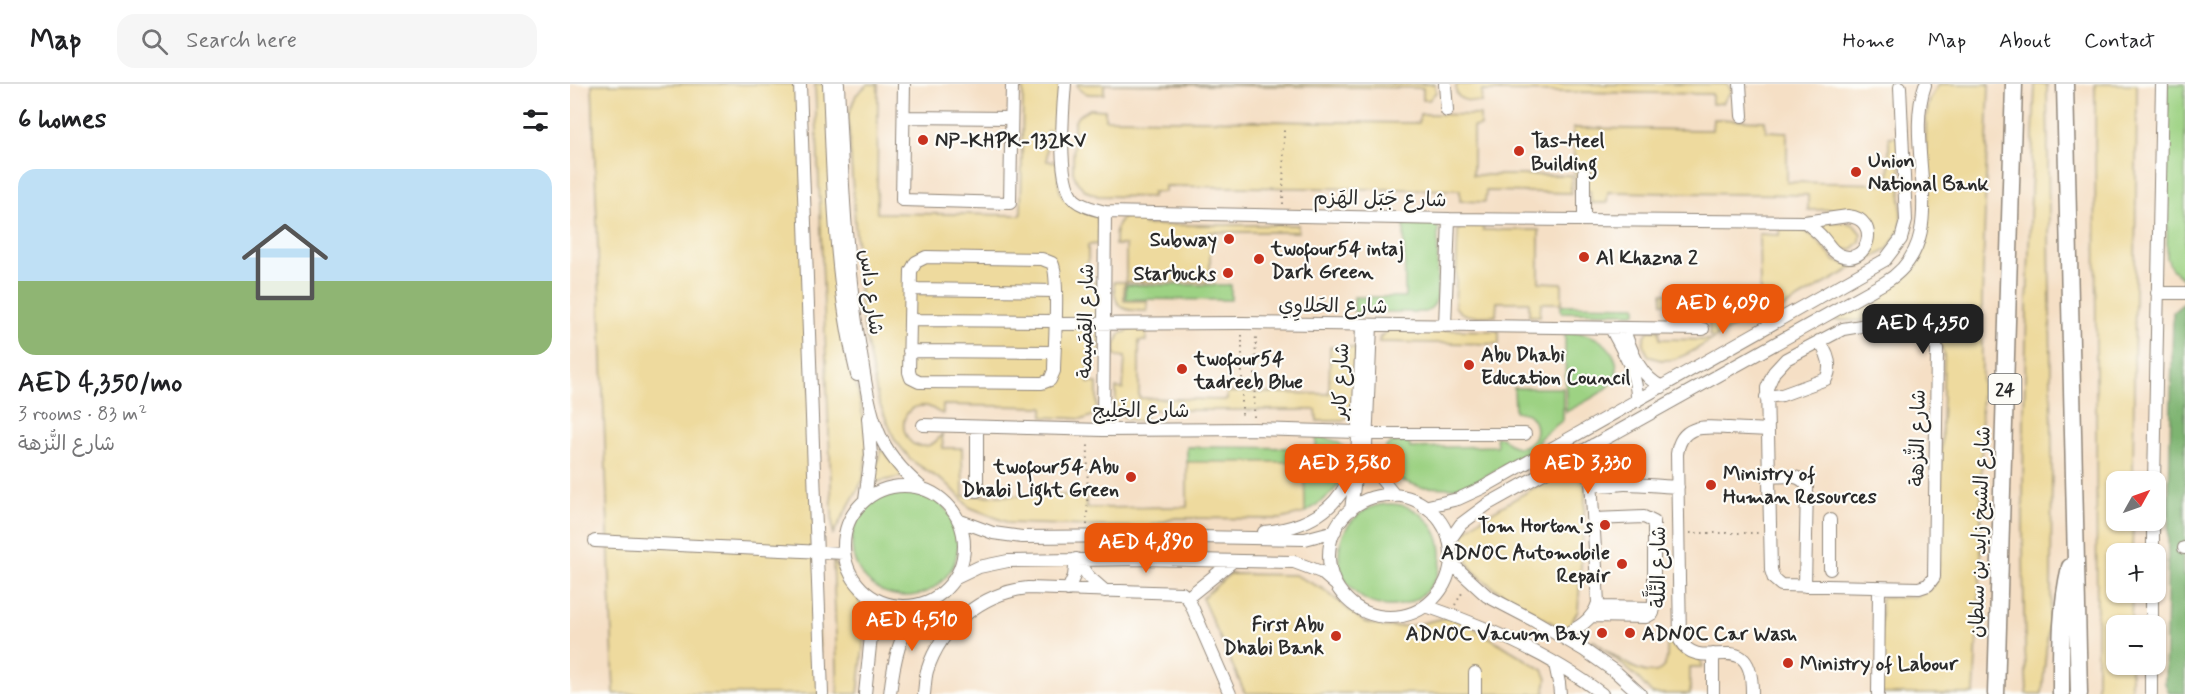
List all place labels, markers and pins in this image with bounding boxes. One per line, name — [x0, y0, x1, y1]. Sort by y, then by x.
place label: NP-KHPK-132KV — [935, 128, 1086, 155]
place label: Tas-Heel Building — [1531, 128, 1604, 180]
marker: NP-KHPK-132KV — [916, 133, 930, 147]
marker: Tas-Heel Building — [1512, 144, 1526, 158]
place label: Union National Bank — [1868, 148, 1990, 198]
marker: Union National Bank — [1849, 165, 1863, 179]
place label: Subway — [1150, 227, 1217, 254]
marker: Subway — [1222, 232, 1236, 246]
place label: twofour54 intaj Dark Green — [1270, 236, 1404, 286]
place label: Al Khazna 2 — [1596, 245, 1698, 272]
marker: Al Khazna 2 — [1577, 250, 1591, 264]
marker: twofour54 intaj Dark Green — [1252, 252, 1266, 266]
place label: Starbucks — [1134, 261, 1216, 288]
marker: Starbucks — [1221, 266, 1235, 280]
pin: AED 6,090 — [1654, 284, 1792, 335]
pin: AED 4,350 — [1854, 304, 1992, 355]
place label: Abu Dhabi Education Council — [1481, 342, 1630, 392]
place label: twofour54 tadreeb Blue — [1193, 346, 1303, 396]
marker: Abu Dhabi Education Council — [1462, 358, 1476, 372]
marker: twofour54 tadreeb Blue — [1175, 362, 1189, 376]
pin: AED 3,580 — [1276, 444, 1414, 495]
pin: AED 3,330 — [1519, 444, 1657, 495]
place label: twofour54 Abu Dhabi Light Green — [962, 454, 1119, 506]
place label: Ministry of Human Resources — [1723, 461, 1877, 511]
marker: twofour54 Abu Dhabi Light Green — [1124, 470, 1138, 484]
marker: Ministry of Human Resources — [1704, 478, 1718, 492]
place label: Tom Horton's — [1478, 513, 1593, 540]
marker: Tom Horton's — [1598, 518, 1612, 532]
pin: AED 4,890 — [1077, 523, 1215, 574]
place label: ADNOC Automobile Repair — [1441, 540, 1611, 590]
marker: ADNOC Automobile Repair — [1615, 557, 1629, 571]
pin: AED 4,510 — [843, 601, 981, 652]
place label: First Abu Dhabi Bank — [1223, 612, 1324, 662]
place label: ADNOC Vacuum Bay — [1406, 621, 1590, 648]
place label: ADNOC Car Wash — [1642, 621, 1797, 648]
marker: ADNOC Vacuum Bay — [1595, 626, 1609, 640]
marker: ADNOC Car Wash — [1623, 626, 1637, 640]
marker: First Abu Dhabi Bank — [1329, 629, 1343, 643]
place label: Ministry of Labour — [1800, 651, 1959, 678]
marker: Ministry of Labour — [1781, 656, 1795, 670]

